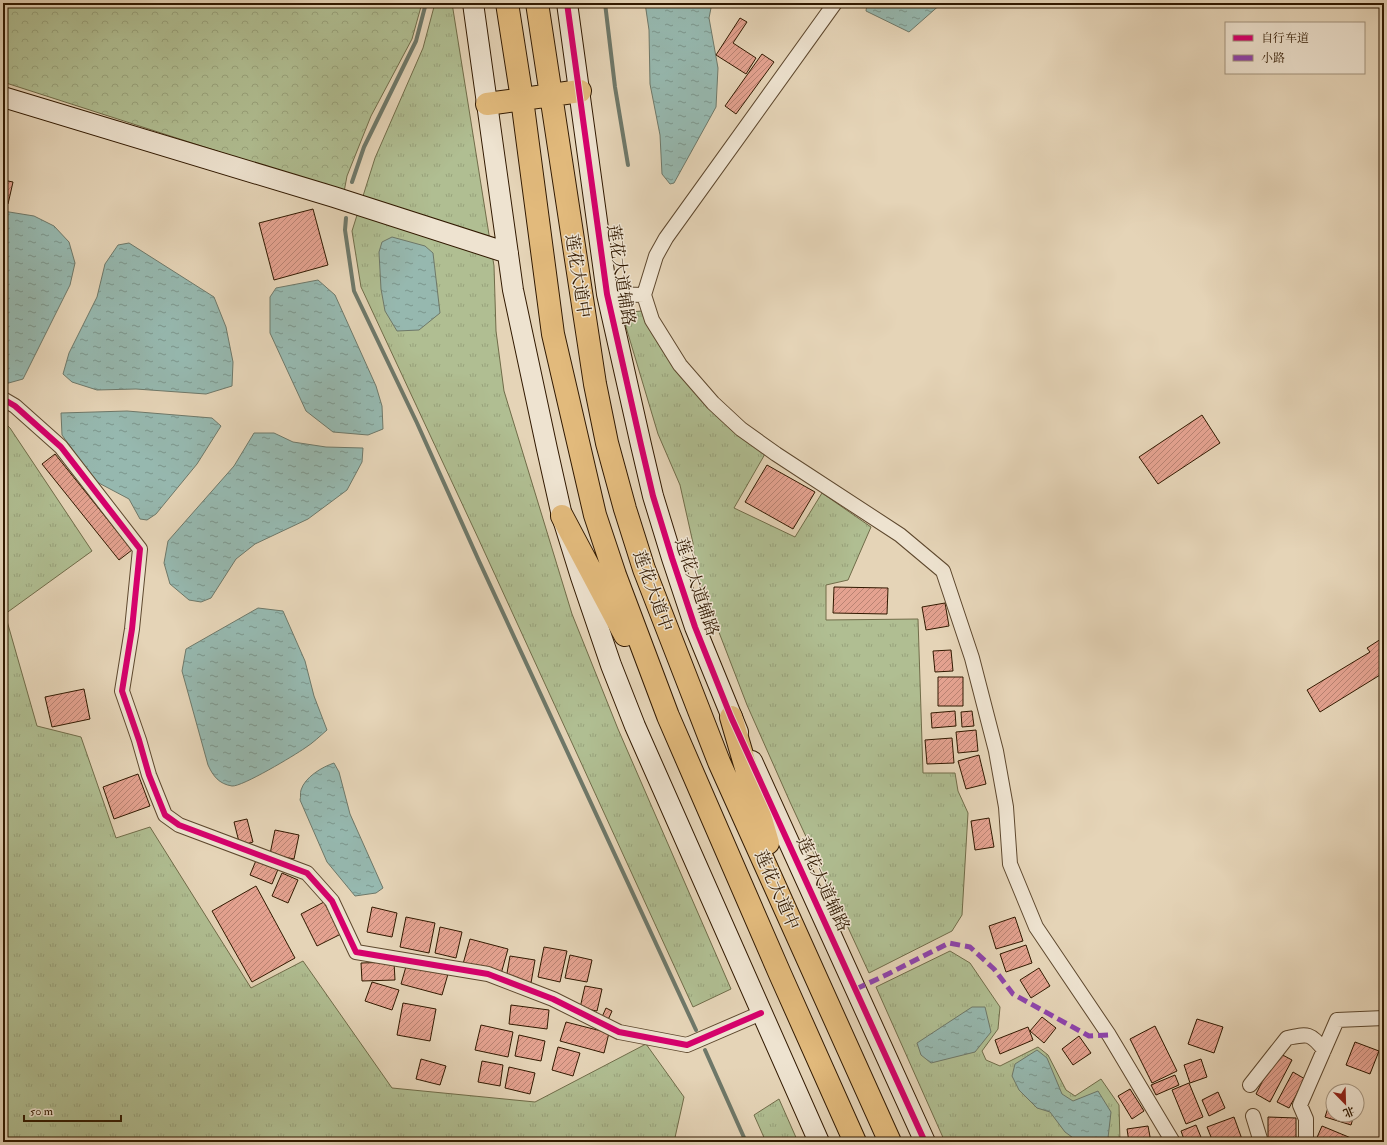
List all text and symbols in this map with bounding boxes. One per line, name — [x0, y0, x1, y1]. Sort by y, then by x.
legend — [1225, 22, 1365, 74]
text: 自行车道 — [1261, 31, 1309, 46]
text: 小路 — [1261, 51, 1285, 66]
street label: 莲花大道辅路 — [603, 223, 639, 327]
street label: 莲花大道中 — [561, 232, 595, 320]
street label: 莲花大道辅路 — [670, 535, 724, 639]
street label: 莲花大道中 — [629, 547, 677, 635]
street label: 莲花大道辅路 — [792, 833, 854, 935]
street label: 莲花大道中 — [750, 847, 804, 933]
north arrow — [1325, 1083, 1365, 1123]
scale bar — [24, 1097, 121, 1123]
text: 50 m — [30, 1104, 54, 1119]
text: 北 — [1341, 1104, 1356, 1120]

